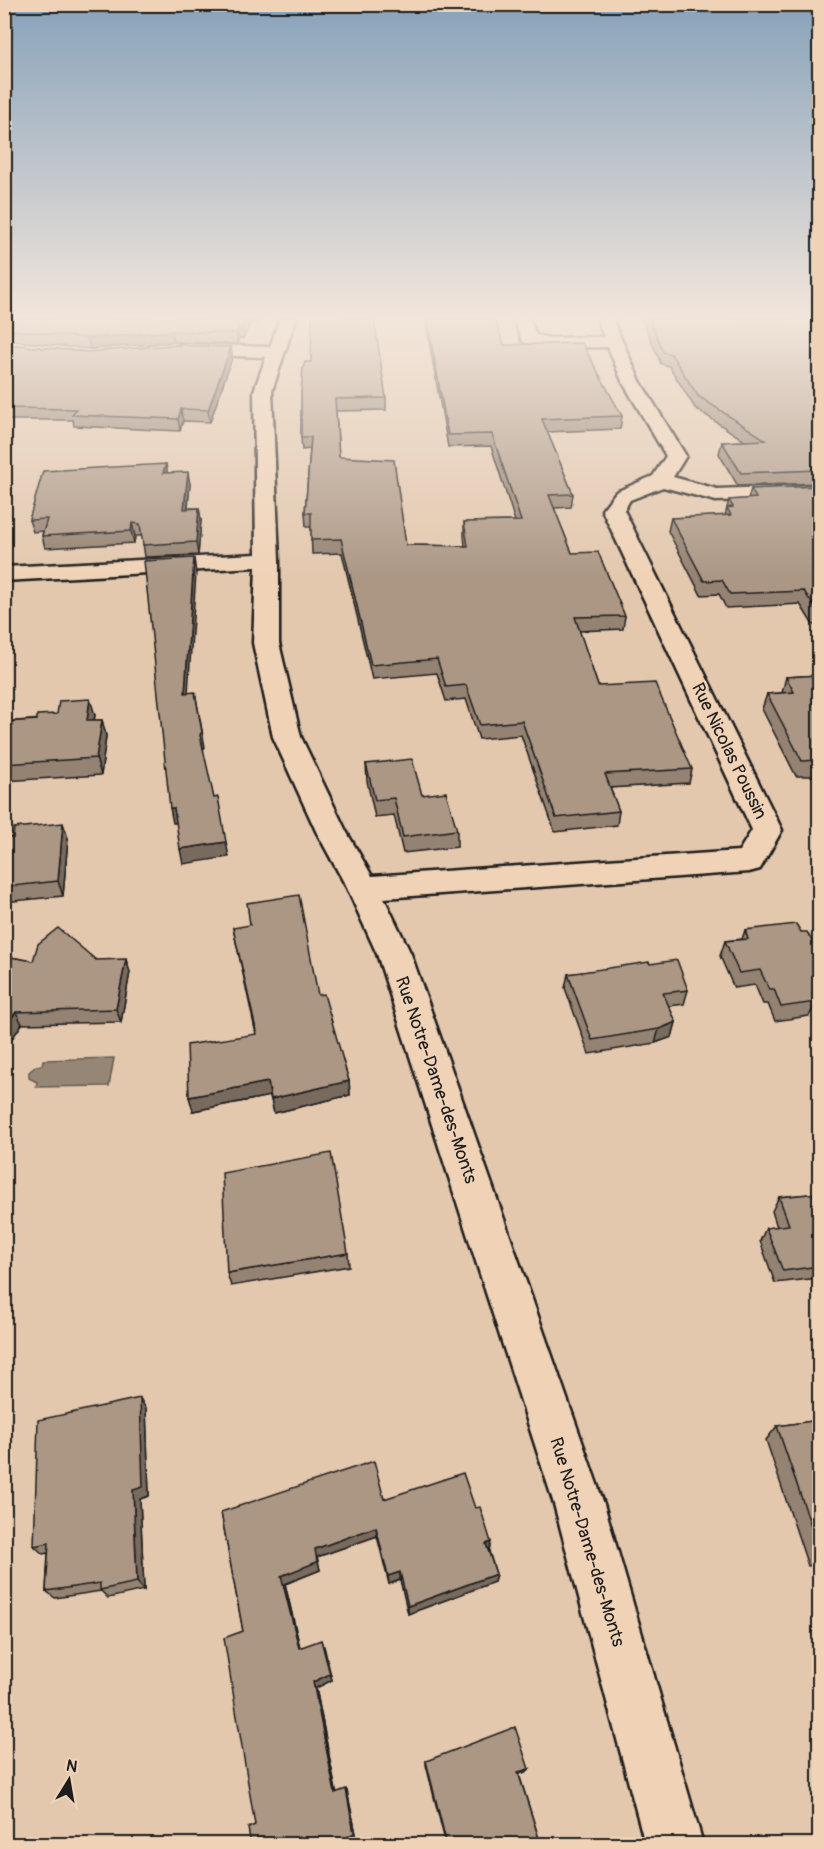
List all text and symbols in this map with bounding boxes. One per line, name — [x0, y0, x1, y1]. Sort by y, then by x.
street label: Rue Nicolas Poussin — [686, 679, 772, 823]
street label: Rue Notre-Dame-des-Monts — [390, 973, 482, 1187]
street label: Rue Notre-Dame-des-Monts — [544, 1435, 630, 1649]
north arrow — [39, 1750, 99, 1810]
text: N — [64, 1755, 79, 1777]

